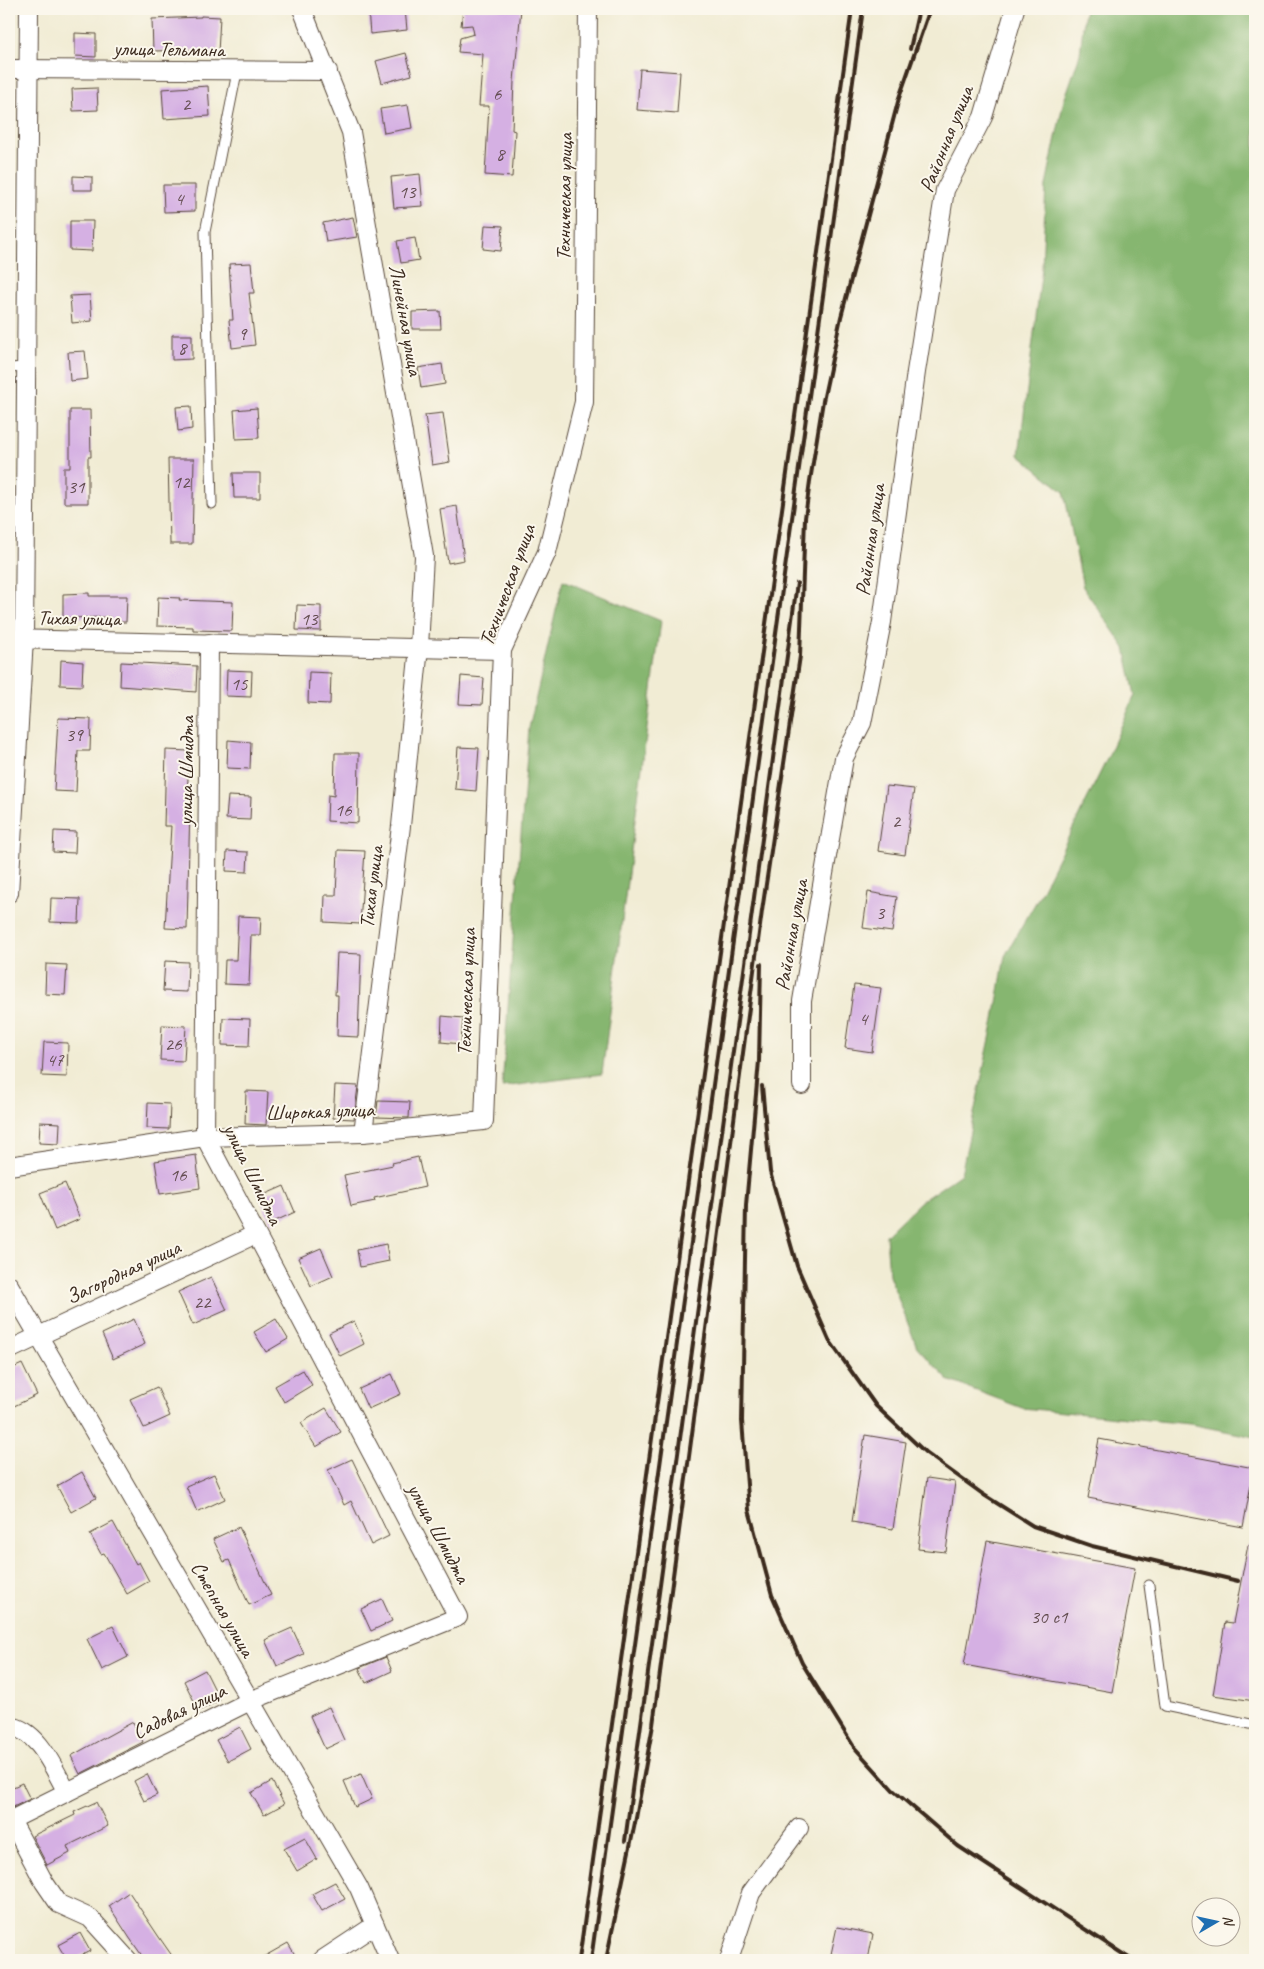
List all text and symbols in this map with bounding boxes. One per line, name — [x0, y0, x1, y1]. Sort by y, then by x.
street label: улица Тельмана — [111, 35, 227, 63]
street label: Районная улица — [913, 80, 980, 196]
house number: 6 — [493, 82, 503, 106]
house number: 2 — [182, 92, 192, 116]
street label: Техническая улица — [550, 131, 578, 261]
house number: 8 — [496, 142, 507, 166]
house number: 13 — [398, 180, 417, 204]
house number: 4 — [175, 187, 186, 211]
street label: Линейная улица — [383, 263, 429, 379]
house number: 9 — [238, 322, 248, 346]
house number: 8 — [178, 336, 189, 360]
house number: 12 — [172, 470, 191, 494]
house number: 31 — [67, 475, 86, 499]
street label: Районная улица — [849, 480, 891, 597]
street label: Техническая улица — [473, 519, 542, 649]
street label: Тихая улица — [37, 604, 123, 632]
house number: 13 — [300, 607, 319, 631]
house number: 15 — [230, 672, 249, 696]
street label: улица Шмидта — [172, 714, 200, 828]
house number: 39 — [65, 723, 84, 747]
house number: 16 — [334, 798, 353, 822]
house number: 2 — [892, 809, 902, 833]
street label: Тихая улица — [353, 842, 389, 930]
street label: Районная улица — [768, 875, 814, 993]
house number: 3 — [876, 901, 886, 925]
street label: Техническая улица — [451, 926, 481, 1056]
house number: 4 — [859, 1007, 870, 1031]
house number: 26 — [164, 1032, 183, 1056]
house number: 47 — [46, 1048, 65, 1072]
street label: Широкая улица — [265, 1096, 376, 1126]
street label: улица Шмидта — [216, 1117, 289, 1230]
house number: 16 — [169, 1163, 188, 1187]
street label: Загородная улица — [61, 1233, 186, 1310]
house number: 22 — [193, 1290, 212, 1314]
street label: улица Шмидта — [401, 1477, 477, 1589]
street label: Степная улица — [185, 1557, 262, 1664]
house number: 30 с1 — [1031, 1605, 1069, 1629]
street label: Садовая улица — [128, 1676, 232, 1745]
north arrow — [1192, 1896, 1242, 1946]
text: N — [1219, 1914, 1238, 1928]

